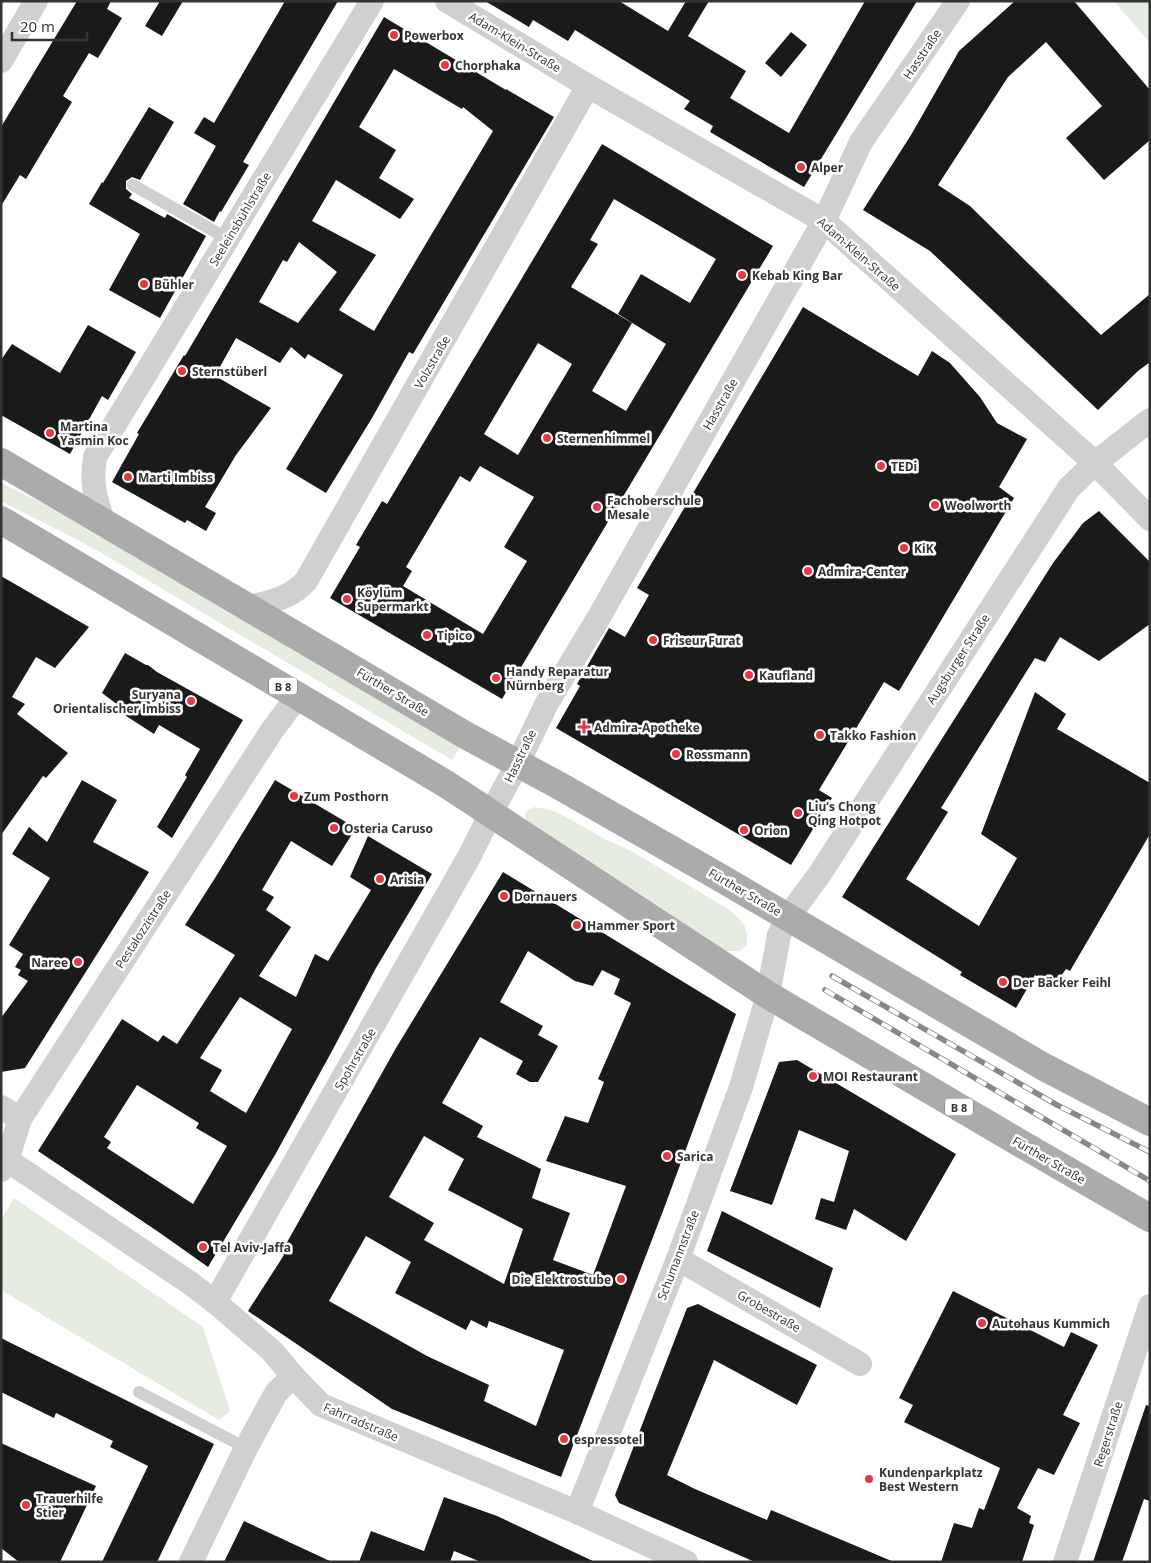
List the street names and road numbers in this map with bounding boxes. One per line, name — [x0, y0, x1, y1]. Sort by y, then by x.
street label: Adam-Klein-Straße — [466, 8, 564, 76]
street label: Hasstraße — [899, 25, 945, 82]
street label: Seeleinsbühlstraße — [205, 169, 275, 269]
street label: Adam-Klein-Straße — [814, 213, 904, 295]
street label: Volzstraße — [410, 332, 454, 392]
street label: Hasstraße — [698, 375, 742, 433]
street label: Augsburger Straße — [922, 610, 994, 708]
street label: Fürther Straße — [354, 664, 433, 720]
road number: B 8 — [269, 678, 297, 694]
street label: Hasstraße — [500, 726, 540, 785]
street label: Fürther Straße — [705, 864, 785, 920]
street label: Pestalozzistraße — [111, 886, 175, 972]
street label: Spohrstraße — [330, 1025, 380, 1093]
road number: B 8 — [945, 1098, 973, 1116]
street label: Fürther Straße — [1009, 1132, 1089, 1188]
street label: Schumannstraße — [653, 1207, 703, 1303]
street label: Grobestraße — [734, 1286, 804, 1336]
street label: Fahrradstraße — [321, 1399, 401, 1446]
street label: Regerstraße — [1089, 1399, 1127, 1469]

